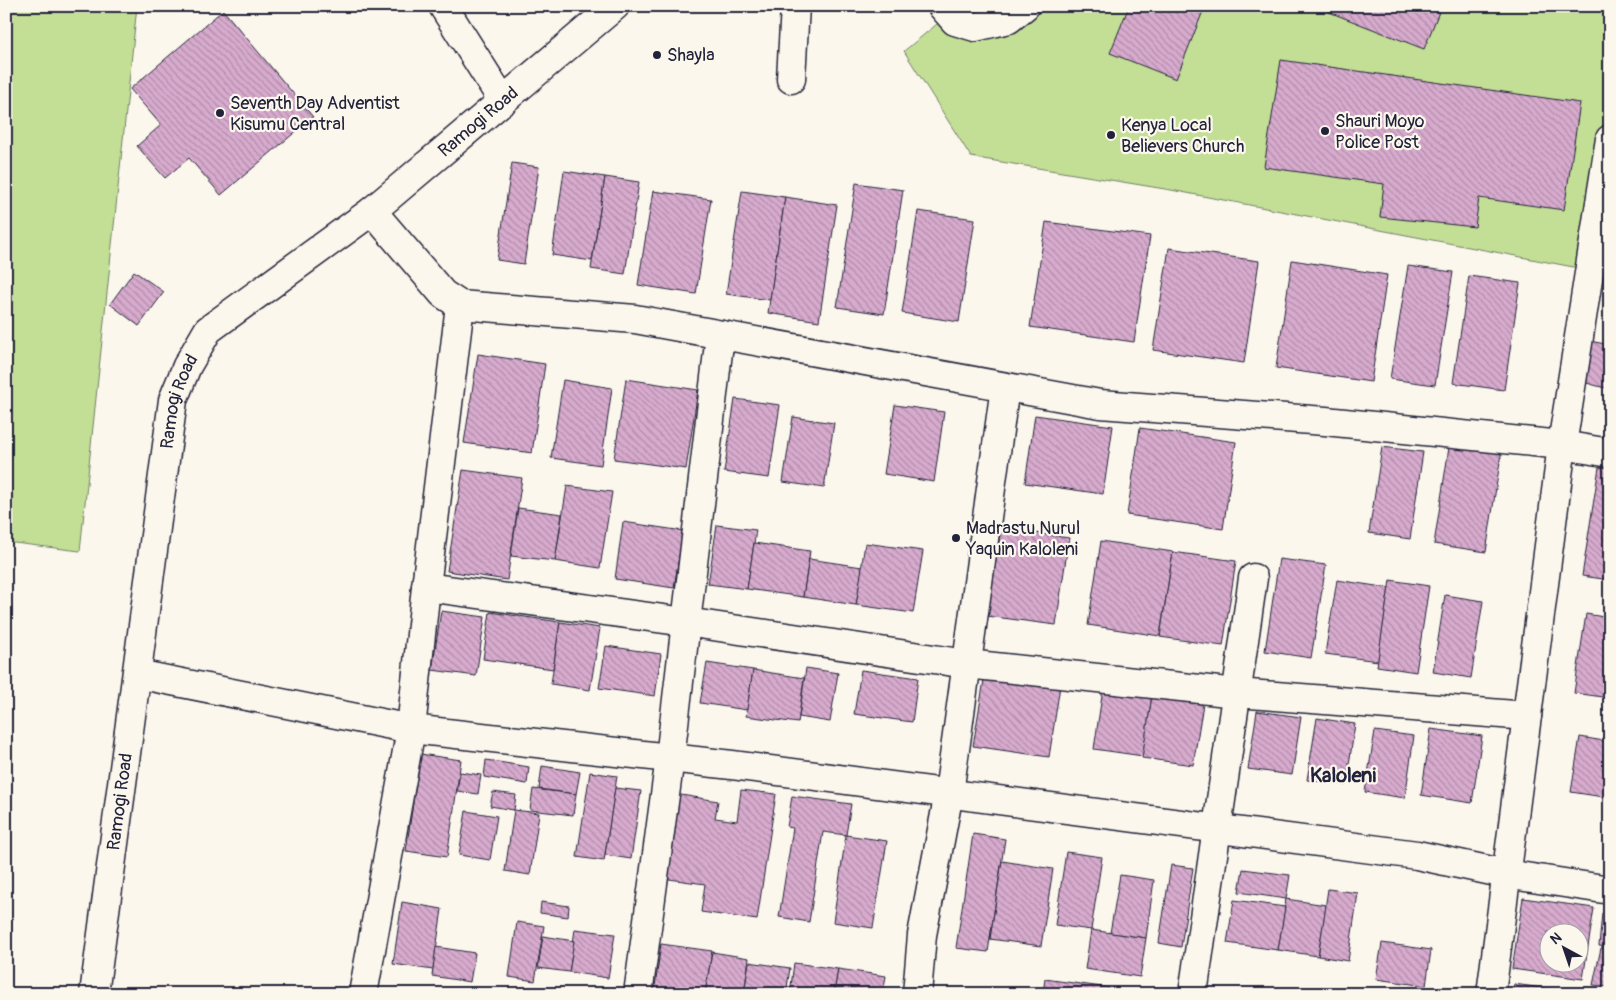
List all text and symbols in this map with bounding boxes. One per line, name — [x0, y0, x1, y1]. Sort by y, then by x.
place label: Shayla — [667, 44, 715, 67]
marker: Shayla — [651, 49, 663, 61]
street label: Ramogi Road — [433, 81, 523, 162]
place label: Seventh Day Adventist Kisumu Central — [230, 92, 400, 136]
marker: Seventh Day Adventist Kisumu Central — [214, 107, 226, 119]
place label: Shauri Moyo Police Post — [1335, 110, 1425, 154]
place label: Kenya Local Believers Church — [1121, 114, 1244, 158]
marker: Shauri Moyo Police Post — [1319, 125, 1331, 137]
marker: Kenya Local Believers Church — [1105, 129, 1117, 141]
street label: Ramogi Road — [155, 350, 203, 450]
place label: Madrastu Nurul Yaquin Kaloleni — [965, 517, 1080, 561]
marker: Madrastu Nurul Yaquin Kaloleni — [950, 532, 962, 544]
street label: Ramogi Road — [102, 752, 137, 852]
district label: Kaloleni — [1310, 763, 1376, 788]
north arrow — [1538, 922, 1588, 972]
text: N — [1547, 929, 1565, 948]

